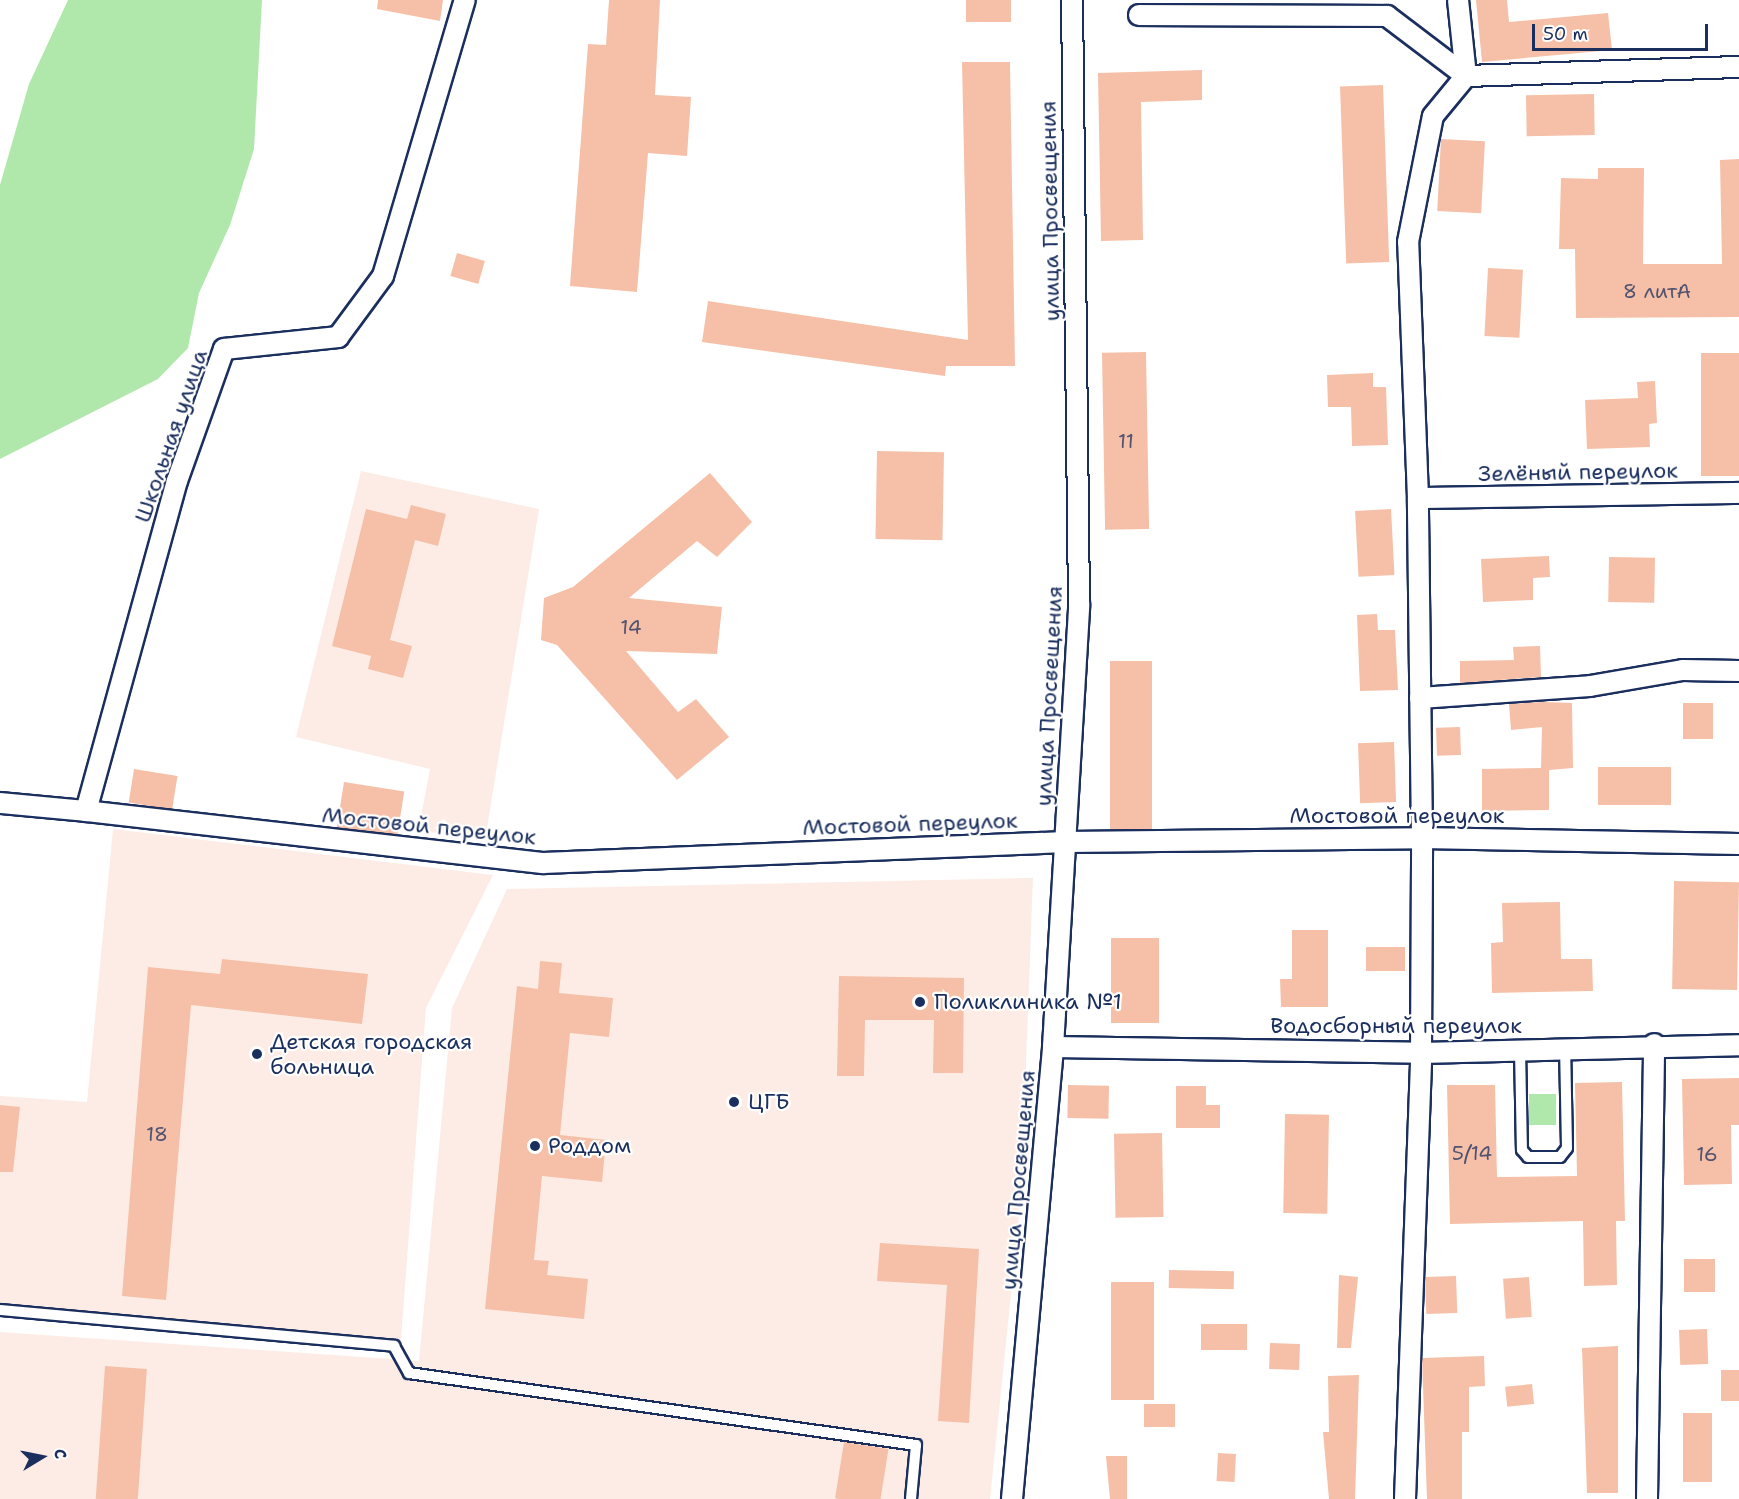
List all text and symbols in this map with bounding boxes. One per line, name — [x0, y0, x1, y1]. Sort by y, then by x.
scale bar — [1535, 12, 1710, 50]
text: 50 m — [1543, 22, 1588, 46]
street label: улица Просвещения — [1035, 101, 1065, 321]
house number: 8 литА — [1623, 279, 1691, 303]
street label: Школьная улица — [129, 346, 213, 526]
house number: 11 — [1118, 429, 1134, 453]
street label: Зелёный переулок — [1478, 457, 1678, 487]
street label: улица Просвещения — [1030, 585, 1068, 807]
house number: 14 — [620, 615, 642, 639]
street label: Мостовой переулок — [321, 802, 537, 850]
street label: Мостовой переулок — [1289, 803, 1505, 829]
street label: Мостовой переулок — [802, 807, 1018, 841]
place label: Поликлиника №1 — [934, 989, 1122, 1015]
marker: Поликлиника №1 — [911, 993, 929, 1011]
street label: Водосборный переулок — [1270, 1013, 1522, 1039]
place label: Детская городская больница — [270, 1028, 472, 1080]
marker: Детская городская больница — [248, 1045, 266, 1063]
street label: улица Просвещения — [995, 1069, 1041, 1291]
place label: ЦГБ — [748, 1089, 790, 1115]
marker: ЦГБ — [725, 1093, 743, 1111]
house number: 18 — [146, 1122, 168, 1146]
place label: Роддом — [548, 1133, 631, 1159]
marker: Роддом — [526, 1137, 544, 1155]
house number: 5/14 — [1452, 1141, 1492, 1165]
house number: 16 — [1696, 1142, 1718, 1166]
north arrow — [12, 1427, 72, 1487]
text: С — [49, 1447, 71, 1460]

